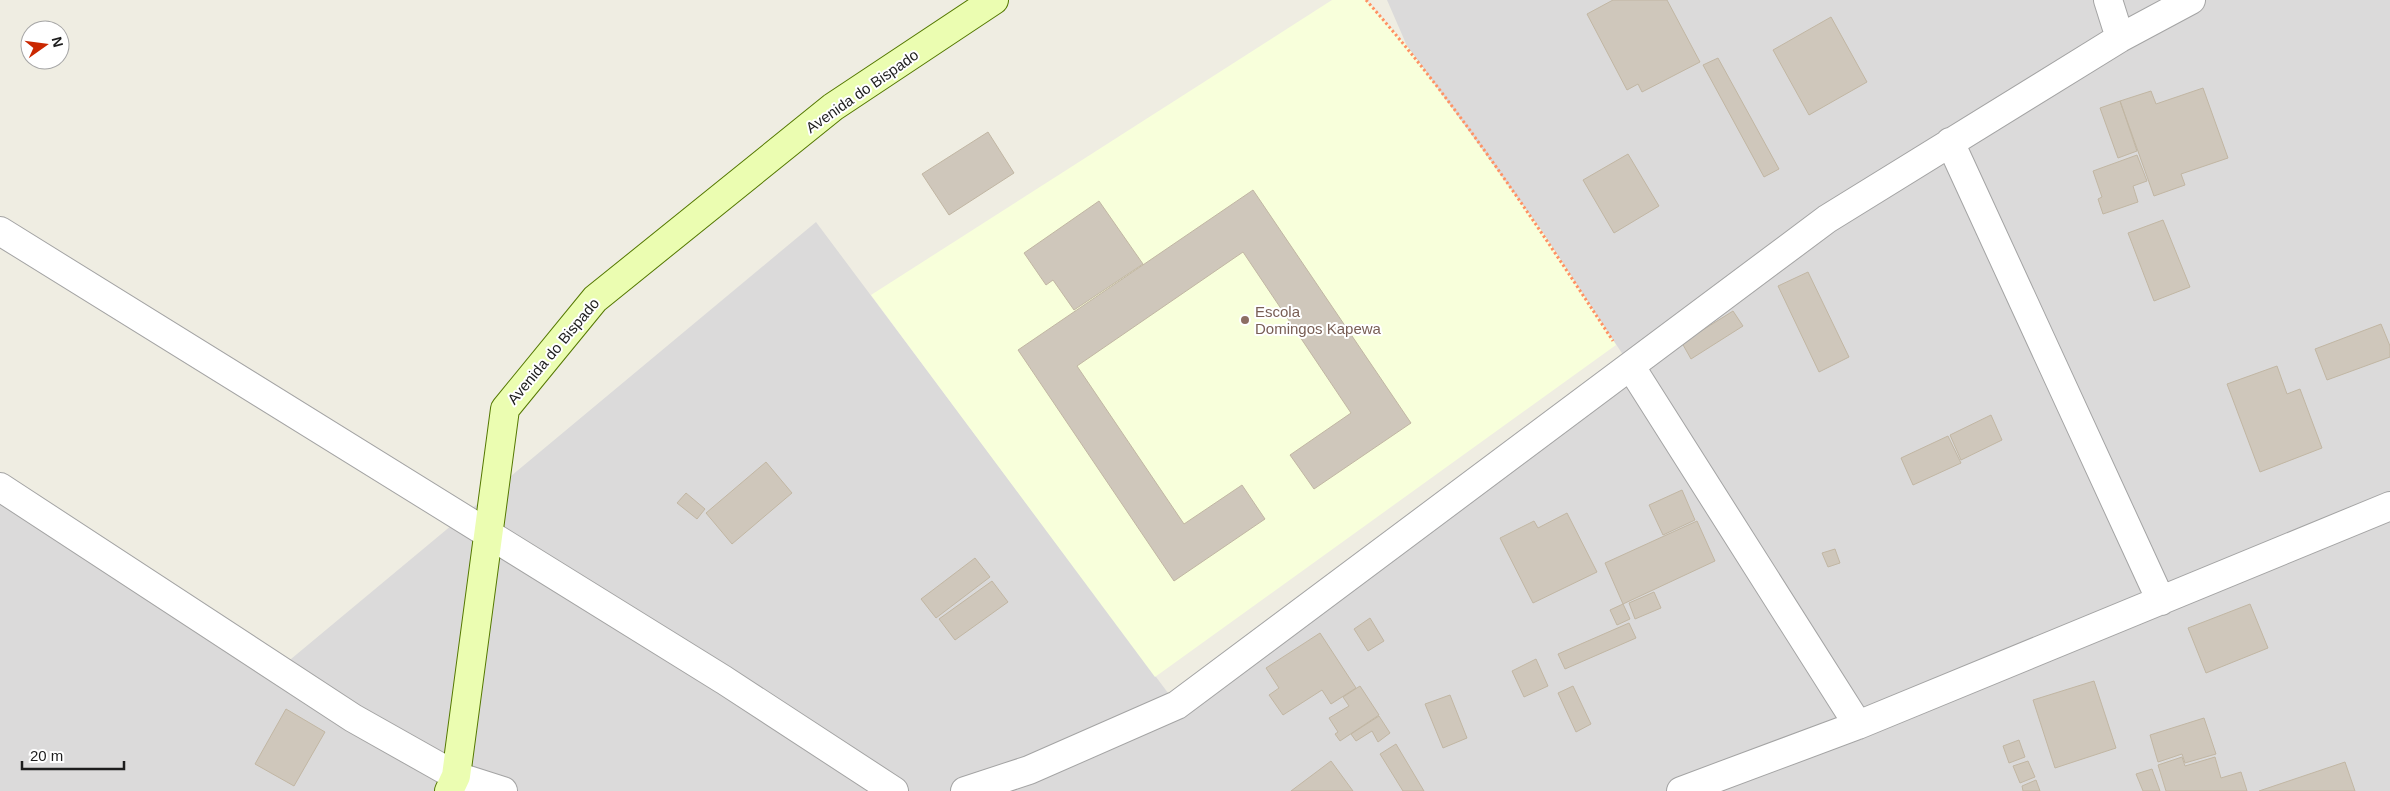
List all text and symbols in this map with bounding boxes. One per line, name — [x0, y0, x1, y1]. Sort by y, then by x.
north arrow — [20, 20, 70, 70]
text: N — [49, 35, 67, 49]
street label: Avenida do Bispado — [803, 46, 921, 136]
street label: Avenida do Bispado — [504, 295, 602, 407]
place label: Escola Domingos Kapewa — [1255, 303, 1382, 337]
marker: Escola Domingos Kapewa — [1239, 314, 1251, 326]
scale bar — [22, 738, 125, 770]
text: 20 m — [30, 747, 63, 764]

